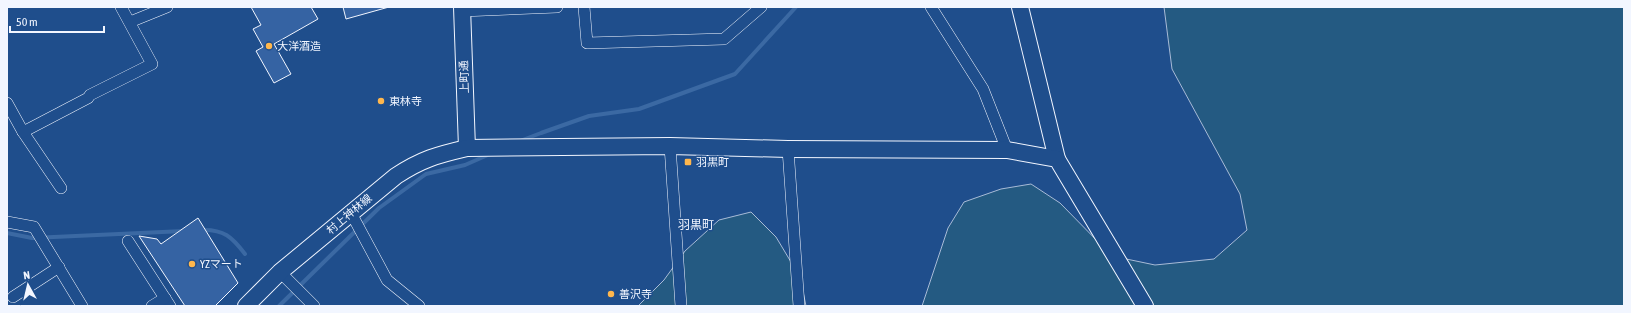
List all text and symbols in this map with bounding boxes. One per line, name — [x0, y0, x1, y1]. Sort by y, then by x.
scale bar — [10, 8, 104, 34]
text: 50 m — [16, 15, 38, 29]
place label: 大洋酒造 — [277, 40, 321, 52]
marker: 大洋酒造 — [264, 41, 274, 51]
street label: 上町通 — [457, 60, 471, 94]
place label: 東林寺 — [389, 95, 422, 107]
marker: 東林寺 — [376, 96, 386, 106]
place label: 羽黒町 — [696, 156, 729, 168]
marker: 羽黒町 — [683, 157, 693, 167]
street label: 村上神林線 — [324, 192, 374, 236]
district label: 羽黒町 — [678, 218, 714, 232]
place label: YZマート — [200, 258, 243, 270]
marker: YZマート — [187, 259, 197, 269]
north arrow — [8, 265, 48, 305]
text: N — [23, 269, 31, 281]
place label: 善沢寺 — [619, 288, 652, 300]
marker: 善沢寺 — [606, 289, 616, 299]

